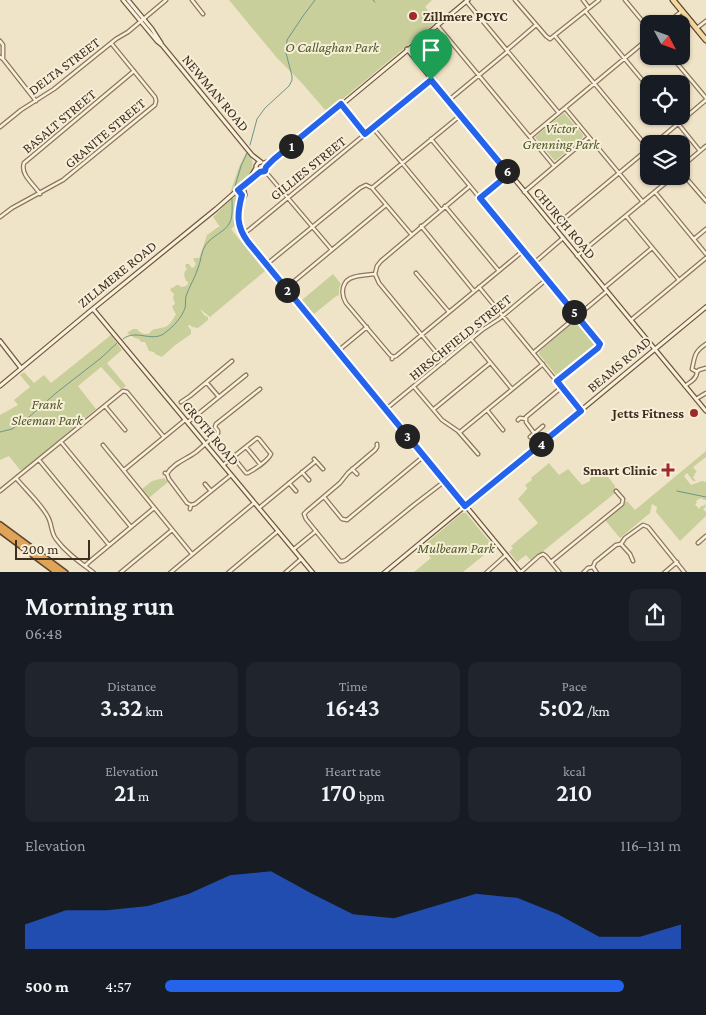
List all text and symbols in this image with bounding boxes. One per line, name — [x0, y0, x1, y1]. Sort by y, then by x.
place label: Zillmere PCYC — [423, 8, 508, 24]
marker: Zillmere PCYC — [407, 10, 419, 22]
north arrow — [640, 15, 690, 65]
map controls — [640, 15, 690, 185]
pin — [410, 29, 452, 80]
street label: DELTA STREET — [25, 34, 103, 98]
icon: arrive — [417, 36, 445, 64]
park label: O Callaghan Park — [285, 39, 380, 55]
street label: NEWMAN ROAD — [179, 51, 253, 135]
button: locate — [640, 75, 690, 125]
street label: BASALT STREET — [19, 85, 99, 156]
street label: GRANITE STREET — [62, 94, 149, 171]
park label: Victor Grenning Park — [523, 120, 600, 152]
street label: GILLIES STREET — [267, 132, 349, 203]
pin: 1 — [278, 134, 304, 158]
button: layers — [640, 135, 690, 185]
text: 1 — [289, 138, 294, 154]
pin: 6 — [494, 158, 520, 184]
text: 6 — [504, 163, 511, 179]
street label: CHURCH ROAD — [530, 184, 600, 262]
street label: ZILLMERE ROAD — [74, 237, 160, 311]
pin: 2 — [274, 278, 300, 302]
text: 2 — [284, 282, 291, 298]
street label: HIRSCHFIELD STREET — [405, 290, 515, 383]
pin: 5 — [562, 300, 586, 324]
text: 5 — [571, 304, 578, 320]
street label: BEAMS ROAD — [584, 333, 654, 395]
park label: Frank Sleeman Park — [11, 396, 84, 428]
street label: GROTH ROAD — [179, 397, 243, 469]
place label: Jetts Fitness — [610, 405, 684, 421]
marker: Jetts Fitness — [688, 407, 700, 419]
pin: 3 — [394, 424, 420, 448]
text: 3 — [404, 428, 411, 444]
pin: 4 — [528, 432, 554, 456]
text: 4 — [538, 436, 545, 452]
place label: Smart Clinic — [583, 462, 658, 478]
marker: Smart Clinic — [661, 463, 675, 477]
scale bar — [15, 538, 90, 561]
park label: Mulbeam Park — [416, 540, 496, 556]
text: 200 m — [22, 541, 58, 557]
button: share — [629, 589, 681, 641]
text: Morning run — [25, 590, 174, 621]
text: 06:48 — [25, 625, 63, 642]
text: Distance — [107, 678, 156, 694]
text: Time — [339, 678, 367, 694]
text: Pace — [562, 678, 587, 694]
text: 3.32 — [100, 694, 143, 721]
text: 16:43 — [326, 694, 380, 721]
text: 5:02 — [539, 694, 584, 721]
text: km — [143, 703, 163, 719]
text: /km — [584, 703, 610, 719]
text: Elevation — [105, 763, 158, 779]
text: Heart rate — [325, 763, 381, 779]
text: kcal — [563, 763, 586, 779]
text: 21 — [114, 779, 135, 806]
text: 170 — [321, 779, 356, 806]
text: 210 — [556, 779, 592, 806]
text: m — [135, 788, 149, 804]
text: bpm — [356, 788, 385, 804]
text: Elevation — [25, 837, 86, 854]
text: 116–131 m — [620, 837, 681, 854]
text: 500 m — [25, 978, 69, 995]
text: 4:57 — [105, 978, 131, 995]

